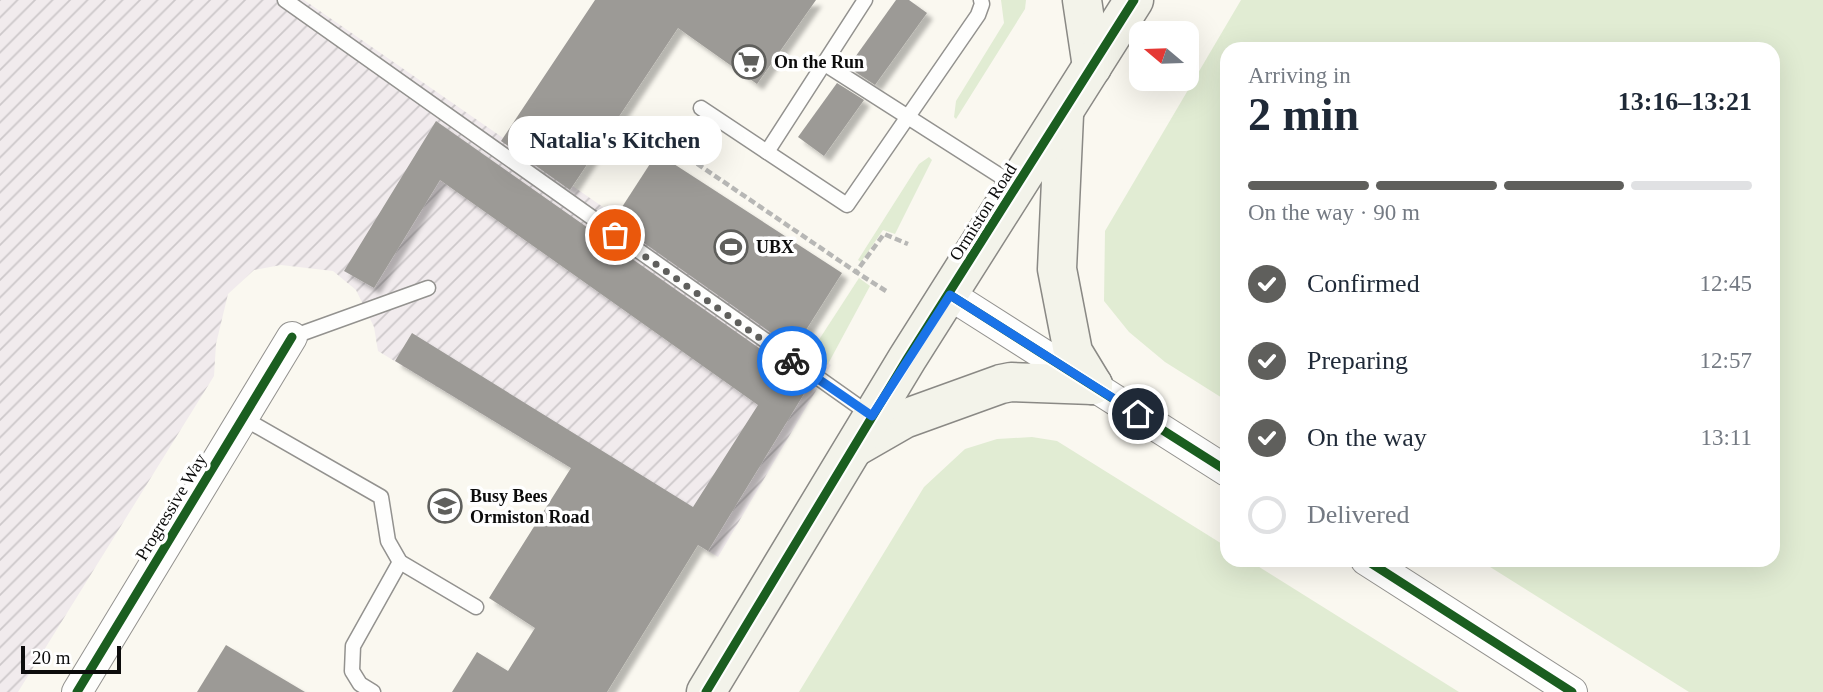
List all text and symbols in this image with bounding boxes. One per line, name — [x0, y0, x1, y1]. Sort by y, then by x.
north arrow — [1129, 21, 1199, 91]
map controls — [1129, 21, 1199, 91]
supermarket icon: On the Run — [730, 43, 768, 81]
place label: On the Run — [774, 52, 864, 72]
text: Arriving in — [1248, 63, 1351, 88]
text: 13:16–13:21 — [1618, 87, 1752, 116]
text: 2 min — [1248, 89, 1359, 140]
callout: Natalia's Kitchen — [508, 116, 722, 165]
text: Natalia's Kitchen — [530, 128, 700, 153]
street label: Ormiston Road — [945, 160, 1021, 264]
text: On the way · 90 m — [1248, 200, 1420, 225]
pin — [585, 205, 645, 265]
icon: bag — [596, 216, 634, 254]
sports icon: UBX — [712, 228, 750, 266]
place label: UBX — [756, 237, 794, 257]
icon: check — [1248, 265, 1286, 303]
text: Confirmed — [1307, 269, 1420, 298]
text: 12:45 — [1700, 271, 1752, 296]
courier — [757, 326, 827, 396]
icon: bike — [773, 342, 811, 380]
icon: check — [1248, 342, 1286, 380]
text: Preparing — [1307, 346, 1408, 375]
text: 12:57 — [1700, 348, 1752, 373]
pin — [1108, 384, 1168, 444]
icon: home — [1119, 395, 1157, 433]
icon: check — [1248, 419, 1286, 457]
text: On the way — [1307, 423, 1427, 452]
text: 13:11 — [1700, 425, 1752, 450]
street label: Progressive Way — [131, 450, 211, 564]
place label: Busy Bees Ormiston Road — [470, 486, 590, 527]
school or university icon: Busy Bees Ormiston Road — [426, 487, 464, 525]
text: Delivered — [1307, 500, 1410, 529]
scale bar — [21, 643, 121, 675]
text: 20 m — [32, 647, 71, 668]

